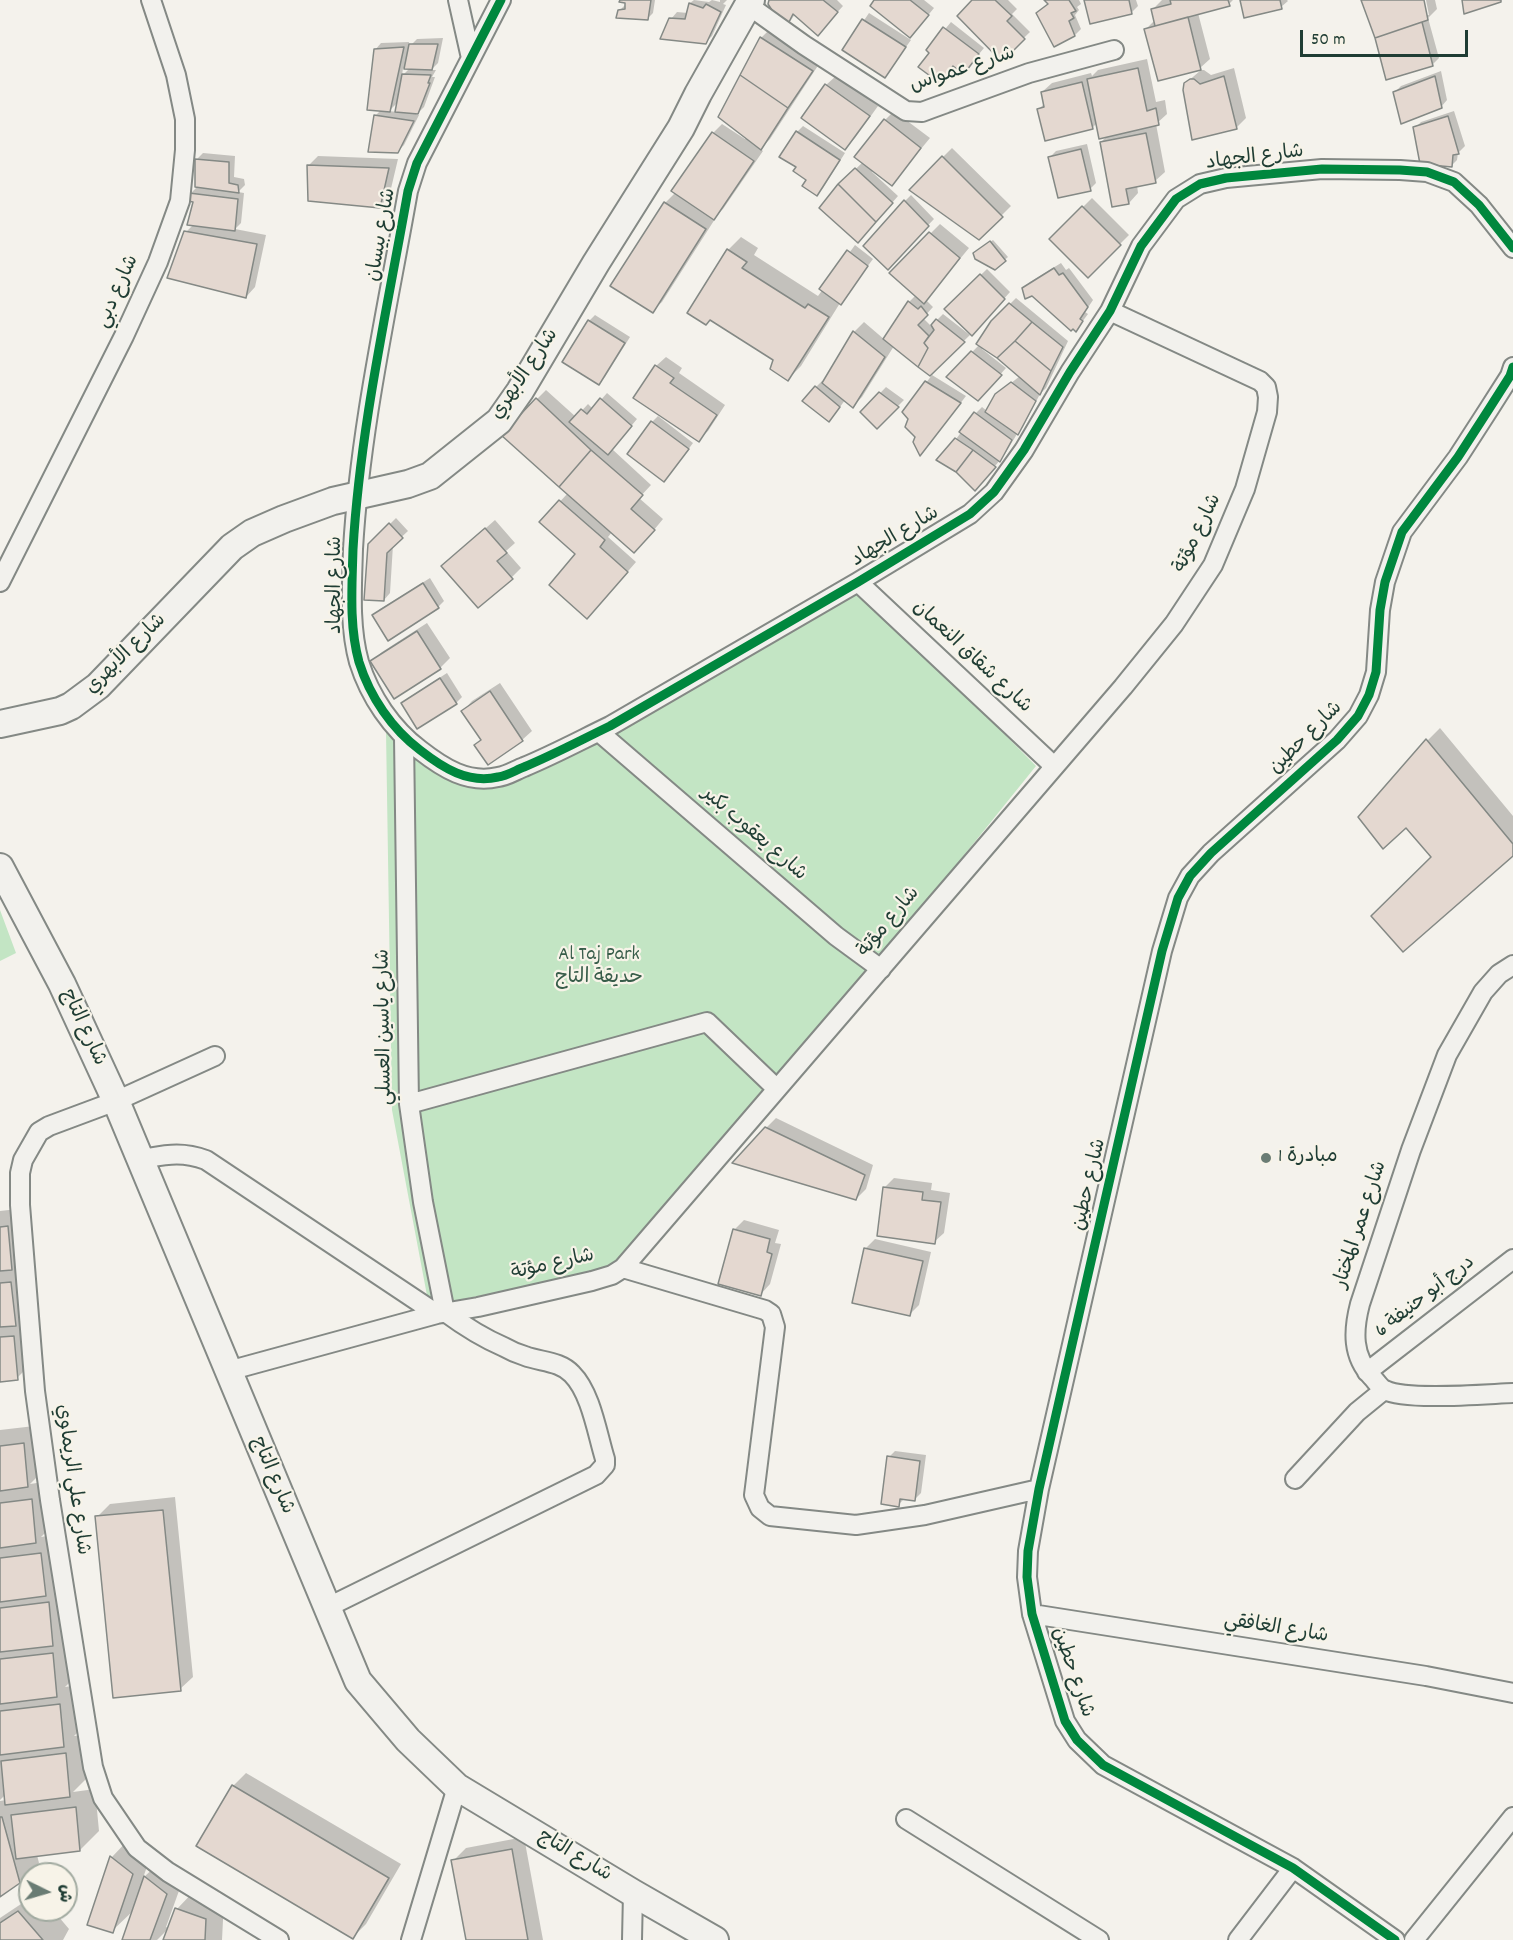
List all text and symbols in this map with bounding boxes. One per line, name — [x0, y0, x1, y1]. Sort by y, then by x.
scale bar — [1303, 18, 1471, 56]
text: 50 m — [1311, 28, 1346, 53]
street label: شارع عمواس — [907, 43, 1019, 99]
street label: شارع الجهاد — [1205, 141, 1305, 177]
street label: شارع بيسان — [363, 186, 403, 284]
street label: شارع دبي — [92, 252, 146, 332]
street label: شارع الأبهري — [487, 325, 565, 425]
street label: شارع مؤتة — [1170, 491, 1228, 577]
street label: شارع الجهاد — [848, 502, 944, 574]
street label: شارع الجهاد — [325, 536, 349, 634]
street label: شارع شقاق النعمان — [906, 596, 1036, 720]
street label: شارع الأبهري — [82, 610, 172, 700]
street label: شارع حطين — [1265, 697, 1349, 781]
street label: شارع يعقوب بكير — [695, 783, 811, 887]
street label: شارع مؤتة — [854, 883, 926, 963]
park label: Al Taj Park حديقة التاج — [555, 944, 643, 991]
street label: شارع ياسين العسلي — [373, 949, 399, 1105]
street label: شارع التاج — [54, 986, 110, 1070]
street label: شارع حطين — [1069, 1137, 1113, 1233]
place label: مبادرة 1 — [1278, 1146, 1338, 1170]
marker: مبادرة 1 — [1259, 1151, 1273, 1165]
street label: شارع عمر المختار — [1330, 1158, 1394, 1292]
street label: شارع مؤتة — [509, 1245, 597, 1287]
street label: درج أبو حنيفة 6 — [1371, 1252, 1481, 1344]
street label: شارع علي الريماوي — [49, 1403, 93, 1557]
street label: شارع التاج — [244, 1434, 298, 1518]
street label: شارع الغافقي — [1222, 1610, 1330, 1650]
street label: شارع حطين — [1044, 1625, 1098, 1721]
street label: شارع التاج — [533, 1826, 615, 1888]
north arrow — [18, 1862, 78, 1922]
text: ش — [52, 1884, 77, 1903]

